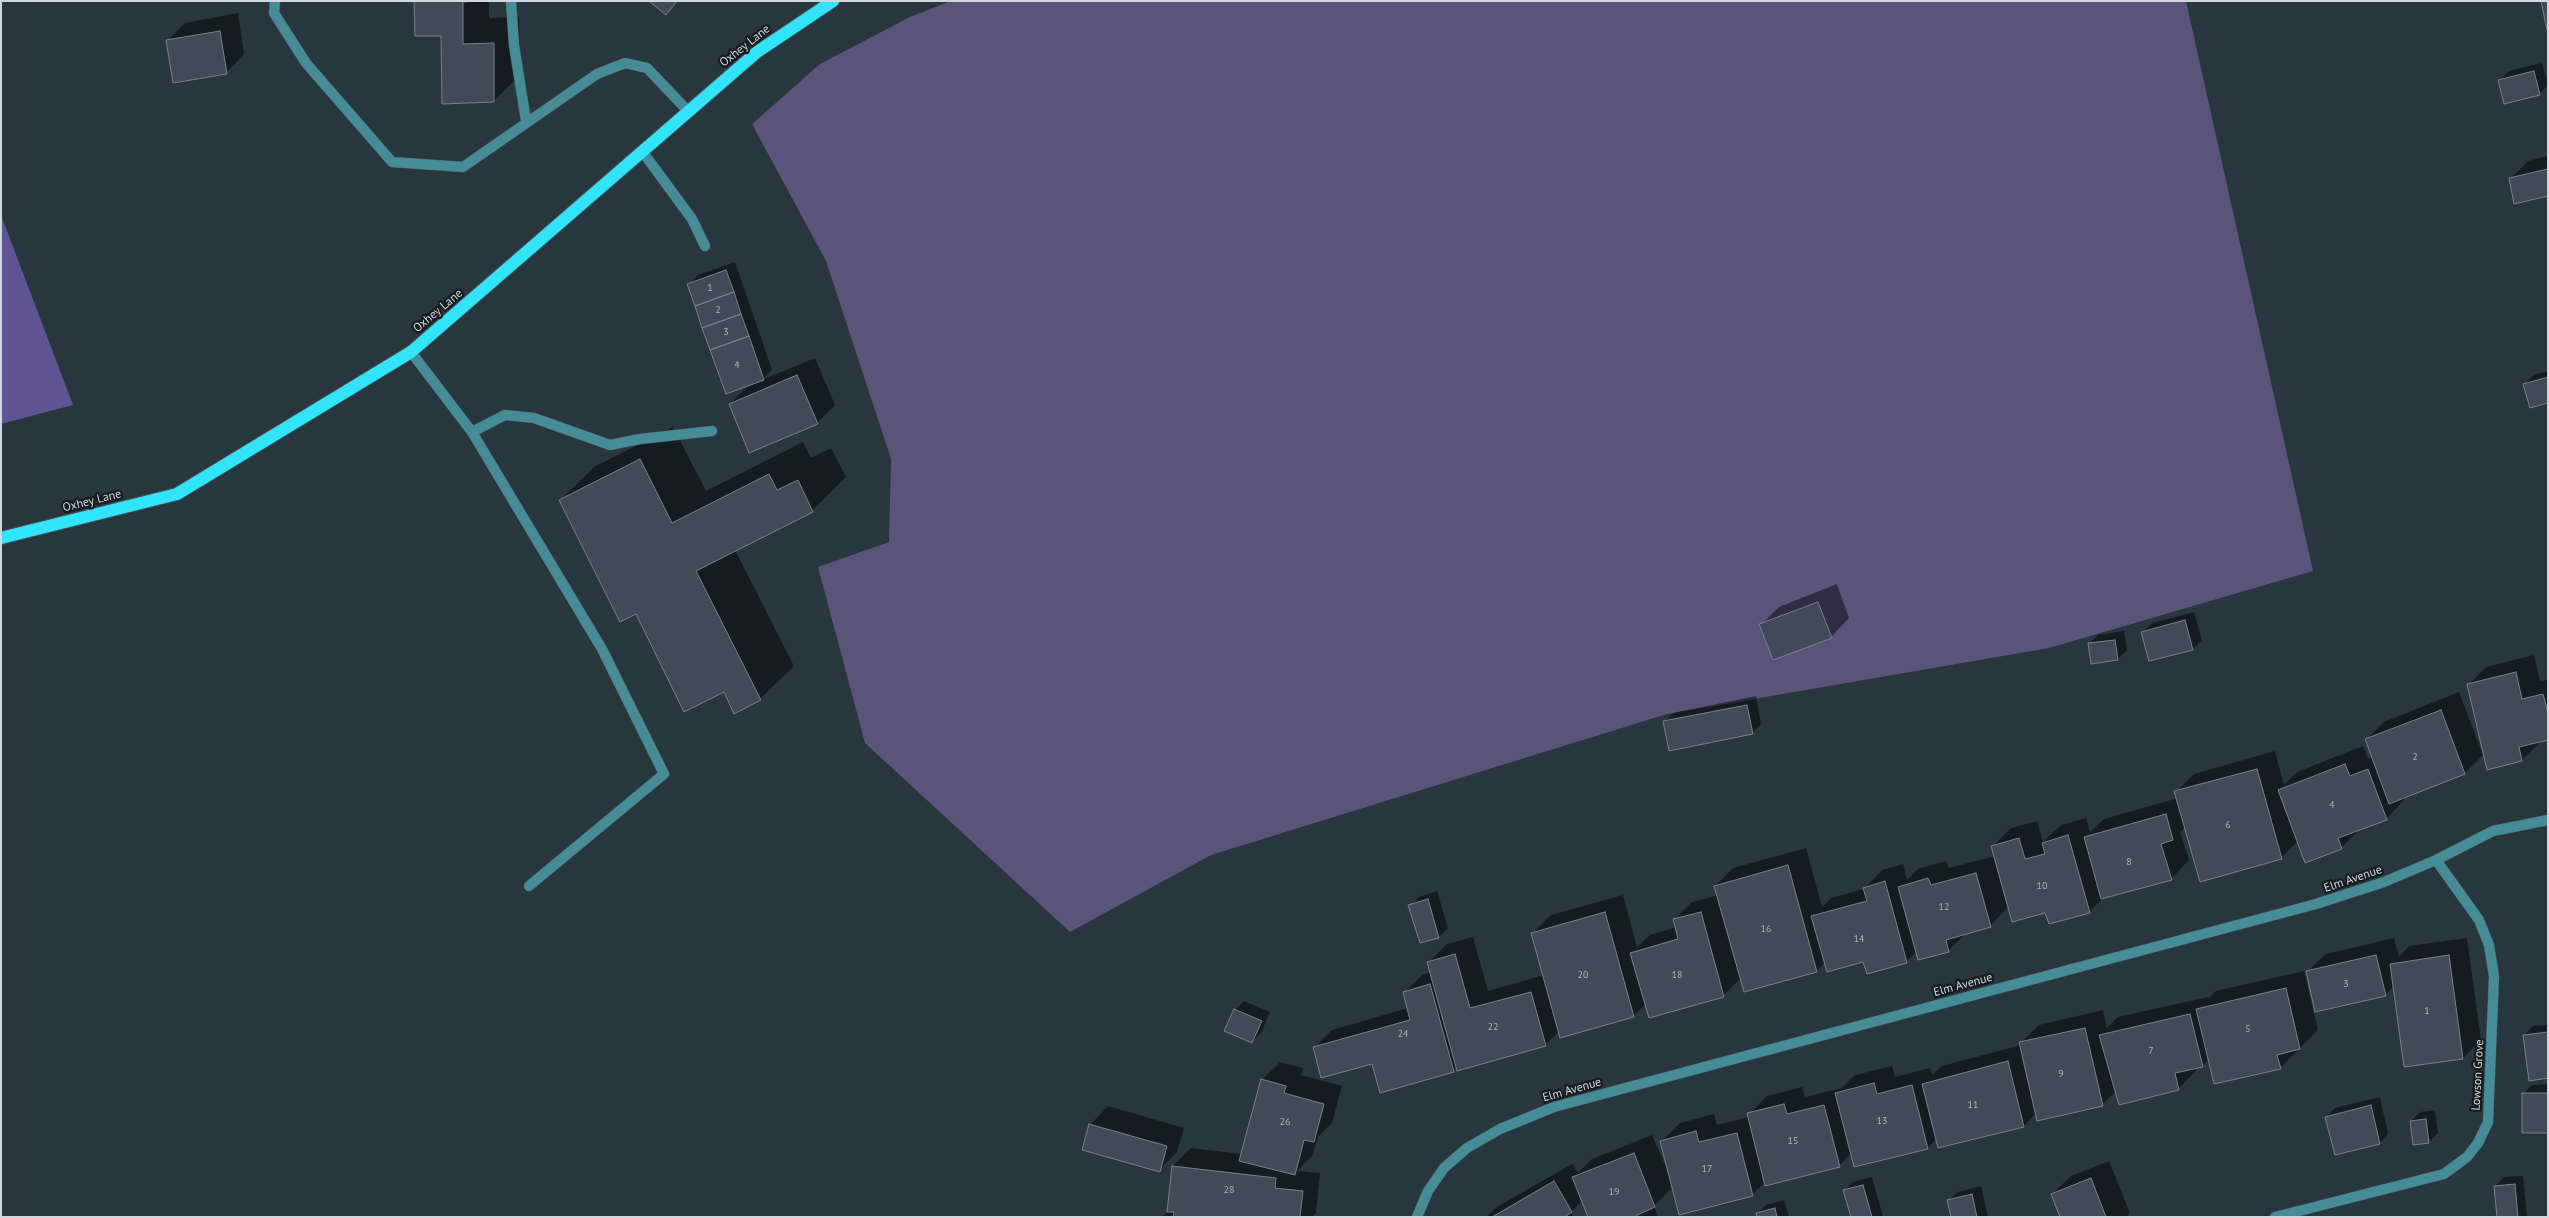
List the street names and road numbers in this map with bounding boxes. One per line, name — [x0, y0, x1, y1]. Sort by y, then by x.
street label: Oxhey Lane — [717, 22, 773, 70]
street label: Oxhey Lane — [410, 286, 466, 336]
street label: Oxhey Lane — [61, 487, 123, 515]
street label: Elm Avenue — [2322, 862, 2384, 896]
street label: Elm Avenue — [1932, 970, 1994, 1000]
street label: Lowson Grove — [2469, 1039, 2487, 1111]
street label: Elm Avenue — [1541, 1075, 1603, 1105]

